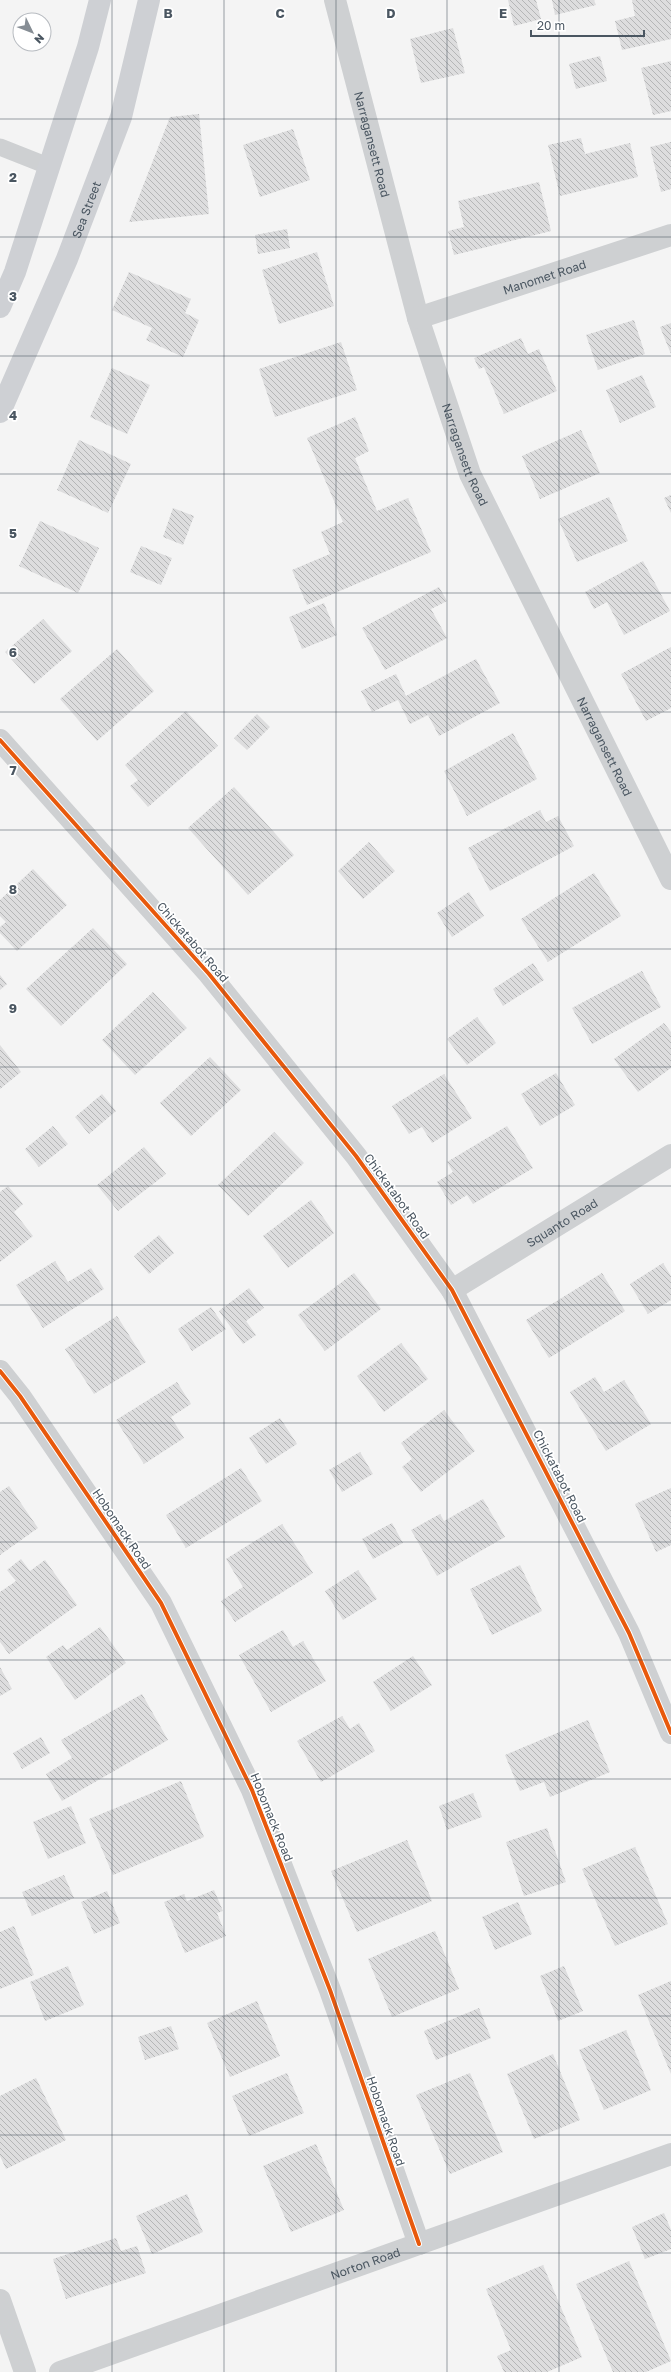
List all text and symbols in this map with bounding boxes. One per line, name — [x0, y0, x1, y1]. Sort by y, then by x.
text: B — [163, 5, 173, 21]
text: C — [275, 5, 285, 21]
text: D — [386, 5, 396, 21]
text: E — [499, 5, 507, 21]
north arrow — [12, 12, 52, 52]
scale bar — [531, 12, 644, 38]
text: 20 m — [537, 18, 565, 33]
text: N — [32, 32, 47, 47]
street label: Narragansett Road — [352, 90, 394, 199]
text: 2 — [9, 169, 17, 185]
street label: Sea Street — [68, 179, 104, 240]
street label: Manomet Road — [501, 256, 588, 297]
text: 3 — [9, 288, 17, 304]
street label: Narragansett Road — [439, 401, 492, 508]
text: 4 — [9, 407, 17, 423]
text: 5 — [9, 525, 17, 541]
text: 6 — [9, 644, 17, 660]
street label: Narragansett Road — [574, 694, 636, 798]
text: 7 — [9, 762, 17, 778]
text: 8 — [9, 881, 17, 897]
street label: Chickatabot Road — [154, 899, 232, 985]
text: 9 — [9, 1000, 17, 1016]
street label: Chickatabot Road — [361, 1150, 433, 1242]
street label: Squanto Road — [523, 1195, 600, 1250]
street label: Chickatabot Road — [530, 1427, 590, 1525]
street label: Hobomack Road — [89, 1486, 155, 1572]
street label: Hobomack Road — [247, 1771, 297, 1863]
street label: Hobomack Road — [364, 2074, 408, 2168]
street label: Norton Road — [328, 2244, 402, 2282]

